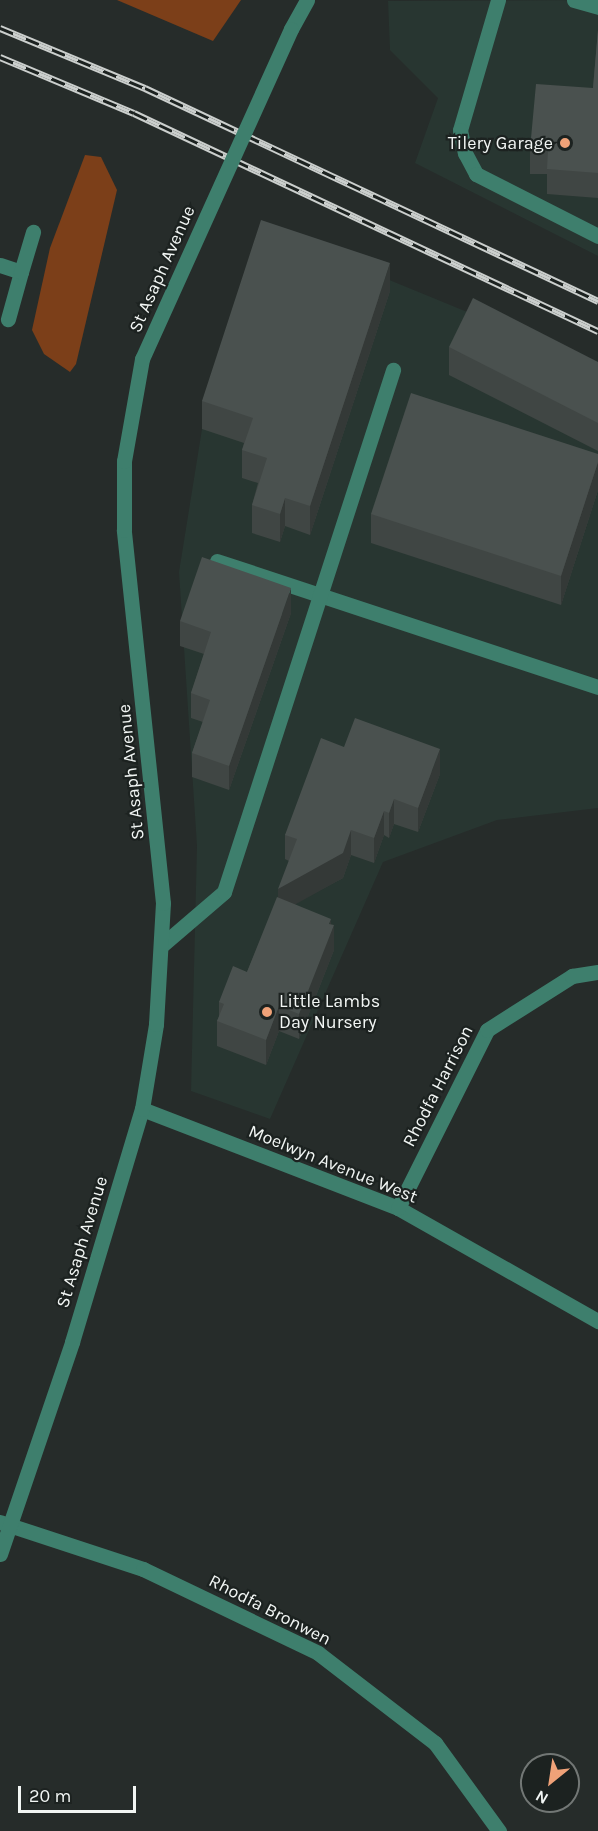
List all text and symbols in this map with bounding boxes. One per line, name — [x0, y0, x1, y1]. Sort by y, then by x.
place label: Tilery Garage — [448, 132, 553, 154]
marker: Tilery Garage — [558, 136, 572, 150]
street label: St Asaph Avenue — [124, 202, 200, 336]
street label: St Asaph Avenue — [113, 703, 149, 841]
place label: Little Lambs Day Nursery — [279, 991, 380, 1034]
marker: Little Lambs Day Nursery — [260, 1005, 274, 1019]
street label: Rhodfa Harrison — [398, 1022, 478, 1150]
street label: Moelwyn Avenue West — [245, 1120, 421, 1208]
street label: St Asaph Avenue — [52, 1174, 112, 1310]
street label: Rhodfa Bronwen — [205, 1570, 335, 1650]
north arrow — [520, 1753, 580, 1813]
scale bar — [21, 1774, 140, 1812]
text: 20 m — [29, 1785, 71, 1807]
text: N — [532, 1786, 551, 1808]

